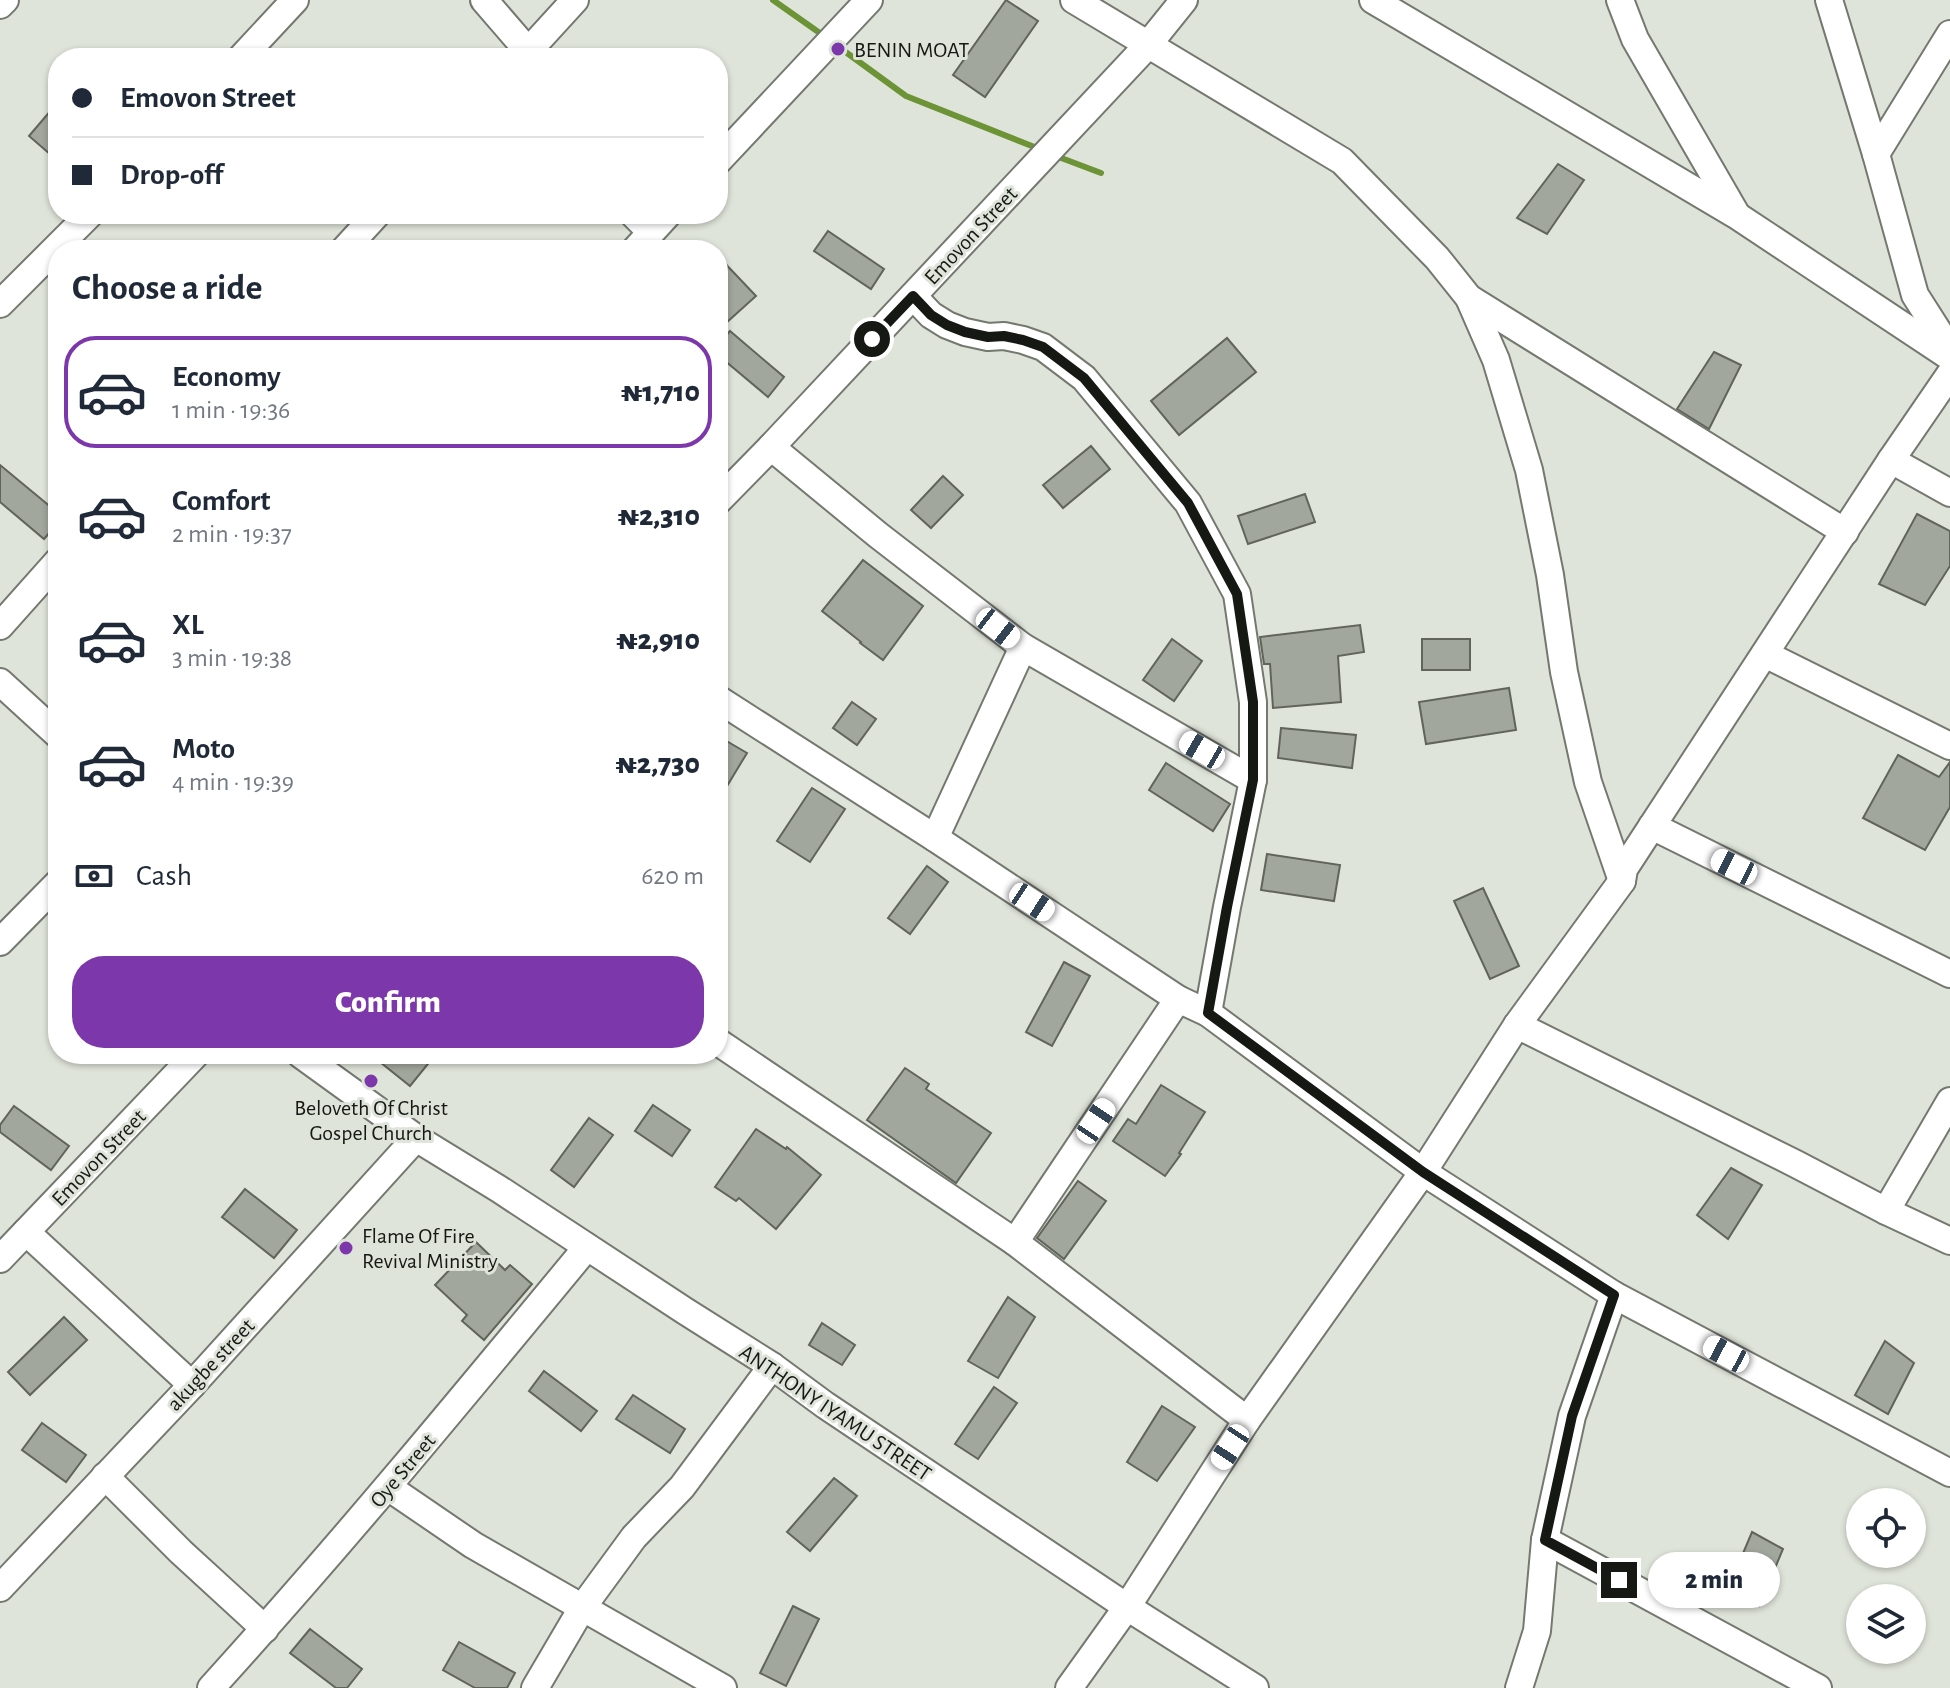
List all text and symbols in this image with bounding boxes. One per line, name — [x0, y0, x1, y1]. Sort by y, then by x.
place label: BENIN MOAT — [854, 39, 970, 61]
marker: BENIN MOAT — [829, 40, 847, 58]
text: Emovon Street — [120, 83, 296, 113]
text: Drop-off — [120, 160, 223, 190]
street label: Emovon Street — [920, 183, 1021, 289]
text: Choose a ride — [72, 270, 262, 306]
route start — [854, 321, 890, 357]
icon: car — [76, 356, 148, 428]
text: Economy — [172, 362, 281, 392]
text: ₦1,710 — [621, 377, 700, 407]
text: 1 min · 19:36 — [172, 397, 290, 423]
icon: car — [76, 480, 148, 552]
text: Comfort — [172, 486, 271, 516]
text: ₦2,310 — [618, 501, 700, 531]
text: 2 min · 19:37 — [172, 521, 292, 547]
icon: car — [76, 604, 148, 676]
car — [972, 604, 1024, 652]
text: XL — [172, 610, 204, 640]
text: ₦2,910 — [616, 625, 700, 655]
text: 3 min · 19:38 — [172, 645, 292, 671]
icon: car — [76, 728, 148, 800]
car — [1175, 728, 1229, 772]
text: Moto — [172, 734, 235, 764]
text: ₦2,730 — [615, 749, 700, 779]
text: 4 min · 19:39 — [172, 769, 294, 795]
car — [1707, 846, 1761, 888]
icon: cash — [72, 854, 116, 898]
text: Cash — [136, 861, 192, 891]
text: 620 m — [641, 863, 704, 889]
car — [1005, 879, 1059, 925]
button: Confirm — [72, 956, 704, 1048]
marker: Beloveth Of Christ Gospel Church — [362, 1072, 380, 1090]
car — [1073, 1094, 1119, 1148]
place label: Beloveth Of Christ Gospel Church — [294, 1097, 448, 1144]
street label: Emovon Street — [47, 1105, 150, 1210]
place label: Flame Of Fire Revival Ministry — [362, 1225, 498, 1272]
marker: Flame Of Fire Revival Ministry — [337, 1239, 355, 1257]
street label: akugbe street — [163, 1314, 259, 1415]
car — [1699, 1332, 1753, 1376]
street label: ANTHONY IYAMU STREET — [736, 1340, 935, 1485]
car — [1207, 1420, 1253, 1474]
street label: Oye Street — [366, 1430, 440, 1512]
map controls — [1846, 1488, 1926, 1664]
button: locate — [1846, 1488, 1926, 1568]
callout: 2 min — [1647, 1552, 1779, 1608]
route end — [1601, 1562, 1637, 1598]
text: 2 min — [1685, 1567, 1743, 1593]
button: layers — [1846, 1584, 1926, 1664]

